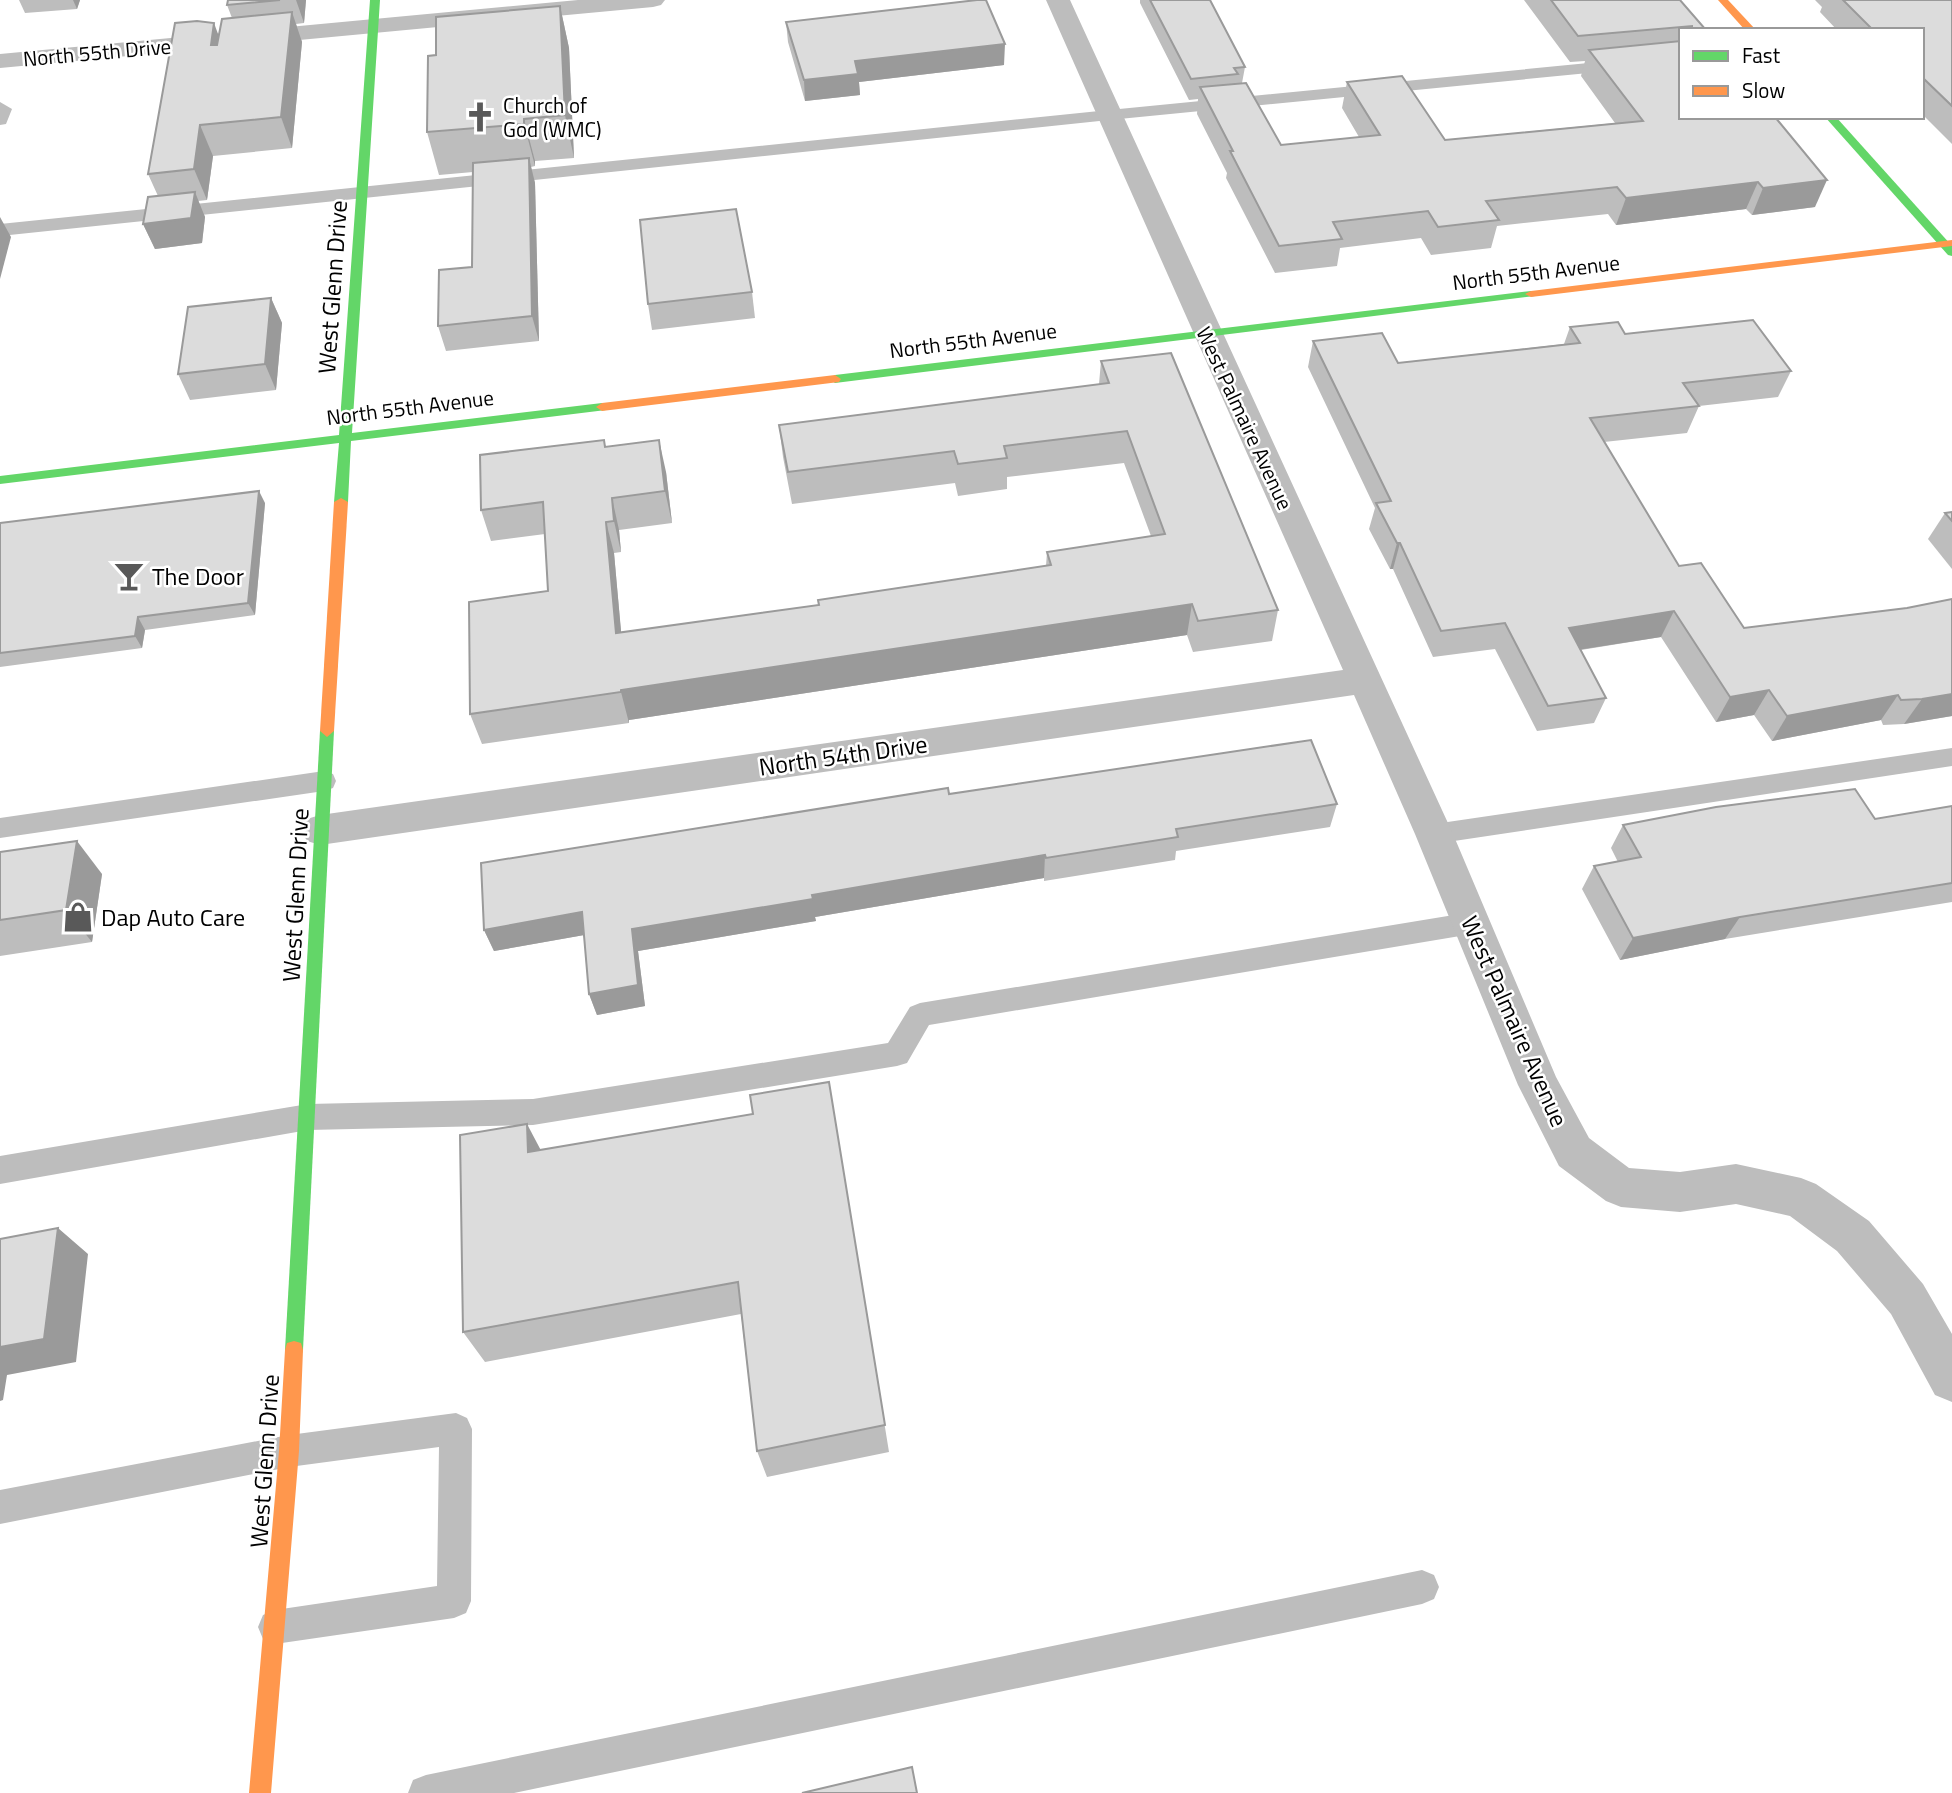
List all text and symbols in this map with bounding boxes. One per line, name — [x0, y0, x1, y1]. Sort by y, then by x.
legend — [1679, 28, 1924, 119]
street label: North 55th Drive — [22, 30, 172, 74]
text: Fast — [1742, 39, 1781, 71]
text: Slow — [1742, 74, 1785, 106]
place label: Church of God (WMC) — [503, 89, 602, 145]
church icon: Church of God (WMC) — [463, 100, 497, 134]
street label: West Glenn Drive — [308, 199, 356, 375]
street label: North 55th Avenue — [1451, 246, 1621, 298]
street label: North 55th Avenue — [888, 314, 1058, 366]
street label: West Palmaire Avenue — [1188, 321, 1302, 515]
street label: North 55th Avenue — [325, 381, 495, 433]
place label: The Door — [152, 558, 244, 594]
bar icon: The Door — [112, 559, 146, 593]
street label: North 54th Drive — [757, 725, 929, 785]
street label: West Glenn Drive — [272, 807, 318, 983]
place label: Dap Auto Care — [101, 899, 245, 935]
shop icon: Dap Auto Care — [61, 900, 95, 934]
street label: West Palmaire Avenue — [1452, 910, 1578, 1132]
street label: West Glenn Drive — [240, 1373, 288, 1549]

